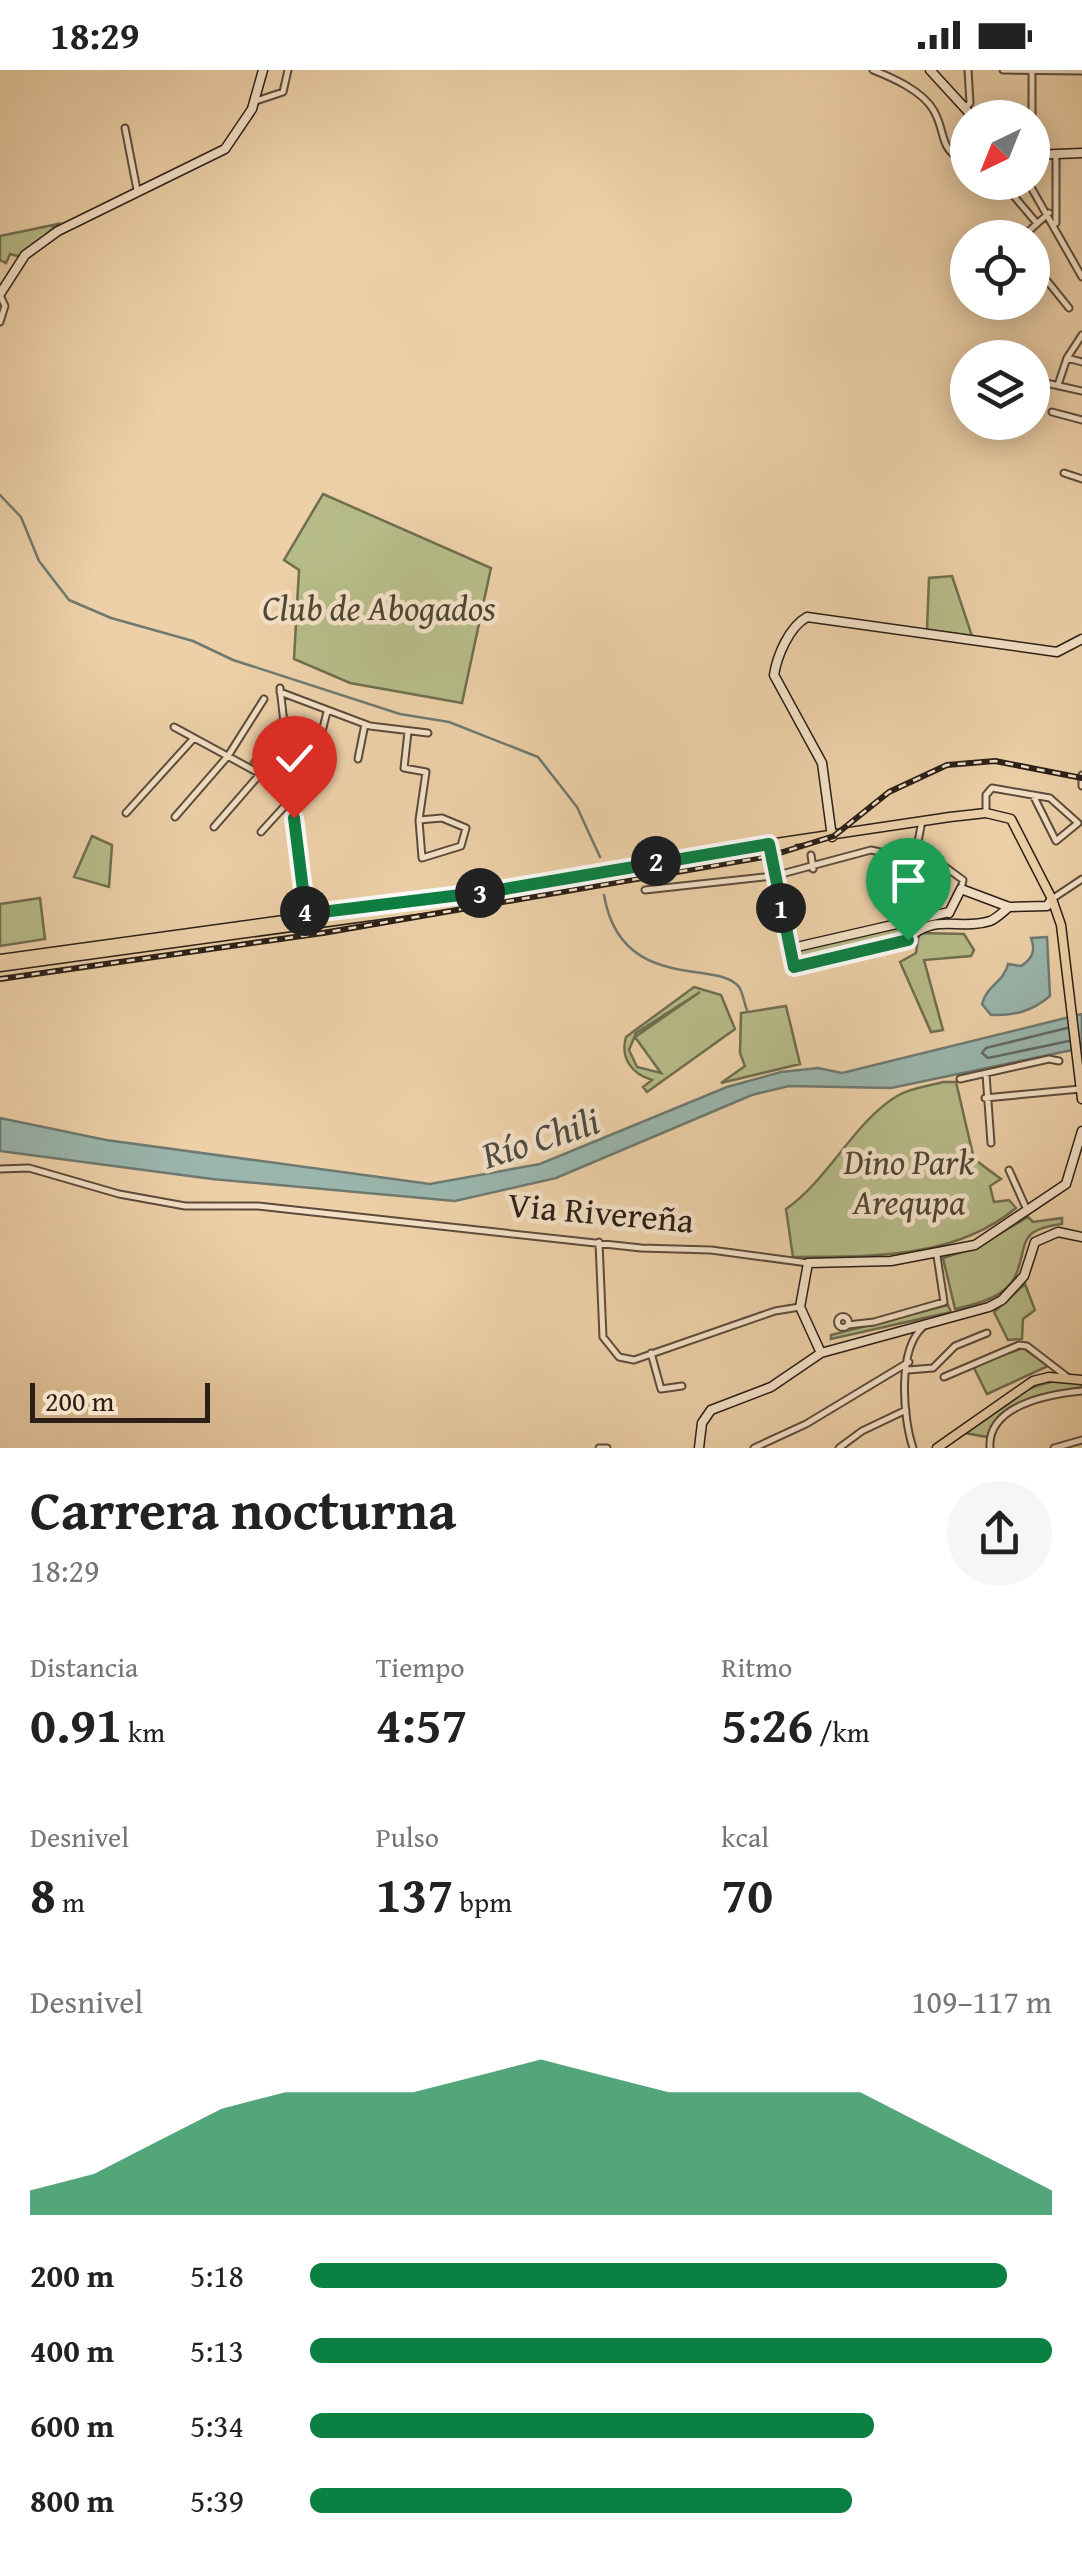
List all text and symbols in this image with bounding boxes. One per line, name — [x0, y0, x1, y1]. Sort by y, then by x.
text: 18:29 — [50, 7, 140, 63]
north arrow — [950, 100, 1050, 200]
map controls — [950, 100, 1050, 440]
button: locate — [950, 220, 1050, 320]
button: layers — [950, 340, 1050, 440]
park label: Club de Abogados — [262, 582, 496, 633]
pin — [252, 716, 337, 819]
icon: check — [267, 731, 322, 786]
pin: 2 — [631, 836, 681, 886]
pin — [866, 838, 951, 941]
text: 2 — [649, 840, 663, 881]
icon: arrive — [881, 853, 936, 908]
pin: 3 — [455, 868, 505, 918]
text: 3 — [473, 872, 487, 913]
pin: 1 — [756, 883, 806, 933]
pin: 4 — [280, 886, 330, 936]
text: 1 — [774, 887, 788, 928]
text: 4 — [298, 890, 312, 931]
water label: Río Chili — [473, 1092, 606, 1183]
park label: Dino Park Arequpa — [843, 1136, 975, 1227]
street label: Via Rivereña — [506, 1178, 697, 1246]
scale bar — [30, 1378, 210, 1422]
text: 200 m — [45, 1380, 114, 1421]
text: Carrera nocturna — [30, 1469, 457, 1549]
button: share — [947, 1481, 1052, 1586]
text: 18:29 — [30, 1547, 99, 1594]
text: Distancia — [30, 1646, 138, 1687]
text: Tiempo — [376, 1646, 465, 1687]
text: Ritmo — [721, 1646, 792, 1687]
text: 0.91 — [30, 1687, 122, 1760]
text: 4:57 — [376, 1687, 468, 1760]
text: 5:26 — [721, 1687, 813, 1760]
text: km — [122, 1711, 165, 1752]
text: /km — [813, 1711, 870, 1752]
text: Desnivel — [30, 1816, 129, 1857]
text: Pulso — [376, 1816, 439, 1857]
text: kcal — [721, 1816, 769, 1857]
text: 8 — [30, 1857, 56, 1930]
text: 137 — [376, 1857, 453, 1930]
text: 70 — [721, 1857, 773, 1930]
text: m — [56, 1881, 85, 1922]
text: bpm — [453, 1881, 512, 1922]
text: Desnivel — [30, 1978, 143, 2025]
text: 109–117 m — [911, 1978, 1052, 2025]
text: 200 m — [30, 2252, 114, 2299]
text: 5:18 — [190, 2252, 244, 2299]
text: 400 m — [30, 2327, 114, 2374]
text: 5:13 — [190, 2327, 244, 2374]
text: 600 m — [30, 2402, 114, 2449]
text: 5:34 — [190, 2402, 244, 2449]
text: 800 m — [30, 2477, 114, 2524]
text: 5:39 — [190, 2477, 244, 2524]

